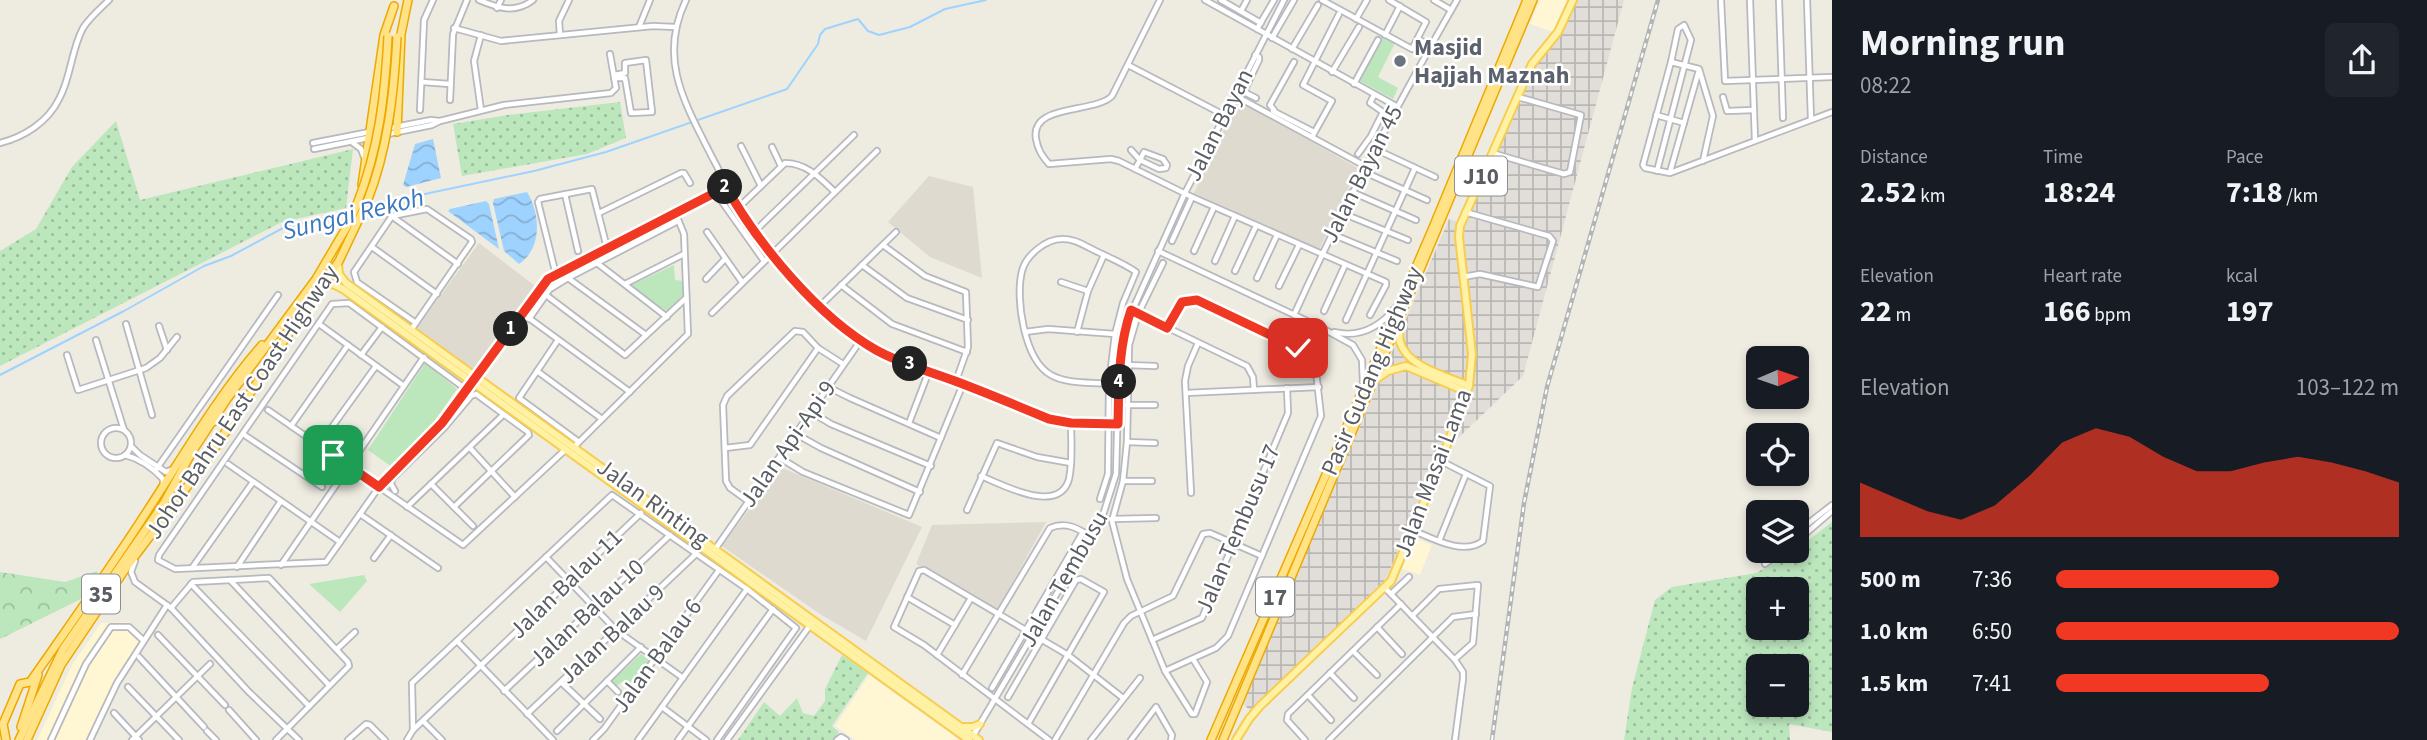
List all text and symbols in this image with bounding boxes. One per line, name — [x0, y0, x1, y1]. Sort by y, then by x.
text: Morning run — [1860, 16, 2065, 70]
button: share — [2325, 23, 2399, 97]
place label: Masjid Hajjah Maznah — [1414, 30, 1569, 93]
marker: Masjid Hajjah Maznah — [1392, 53, 1408, 69]
street label: Jalan Bayan — [1176, 63, 1262, 187]
text: 08:22 — [1860, 69, 1911, 102]
street label: Jalan Bayan 45 — [1312, 99, 1412, 249]
text: Distance — [1860, 144, 1928, 171]
text: Time — [2043, 144, 2083, 171]
text: Pace — [2226, 144, 2263, 171]
road number: J10 — [1455, 156, 1507, 196]
pin: 2 — [708, 170, 742, 204]
text: 2.52 — [1860, 171, 1917, 214]
text: 18:24 — [2043, 171, 2115, 214]
text: 7:18 — [2226, 171, 2283, 214]
text: 2 — [719, 173, 730, 200]
water label: Sungai Rekoh — [278, 179, 428, 249]
text: km — [1917, 183, 1946, 210]
text: /km — [2283, 183, 2318, 210]
street label: Johor Bahru East Coast Highway — [137, 258, 347, 546]
street label: Pasir Gudang Highway — [1312, 261, 1432, 481]
text: Elevation — [1860, 263, 1934, 290]
text: Heart rate — [2043, 263, 2122, 290]
text: kcal — [2226, 263, 2258, 290]
text: 22 — [1860, 290, 1892, 333]
text: 166 — [2043, 290, 2091, 333]
text: 197 — [2226, 290, 2274, 333]
text: m — [1892, 302, 1911, 329]
text: bpm — [2091, 302, 2131, 329]
pin: 1 — [494, 312, 528, 346]
text: 1 — [505, 315, 516, 342]
pin — [1268, 318, 1328, 378]
icon: check — [1279, 329, 1317, 367]
pin: 3 — [892, 346, 928, 382]
north arrow — [1746, 346, 1810, 410]
map controls — [1746, 346, 1809, 717]
text: 3 — [904, 350, 915, 377]
pin: 4 — [1102, 364, 1136, 400]
text: 4 — [1113, 368, 1124, 395]
text: Elevation — [1860, 371, 1950, 404]
text: 103–122 m — [2296, 371, 2399, 404]
street label: Jalan Api-Api 9 — [731, 373, 845, 515]
street label: Jalan Masai Lama — [1385, 384, 1481, 562]
button: locate — [1746, 423, 1809, 486]
pin — [303, 425, 363, 485]
icon: arrive — [314, 436, 352, 474]
street label: Jalan Tembusu 17 — [1189, 440, 1287, 618]
street label: Jalan Rinting — [589, 450, 717, 556]
button: layers — [1746, 500, 1809, 563]
street label: Jalan Tembusu — [1011, 504, 1117, 654]
street label: Jalan Balau 11 — [501, 521, 631, 647]
street label: Jalan Balau 10 — [522, 550, 652, 676]
text: 500 m — [1860, 563, 1921, 596]
text: 7:36 — [1972, 563, 2012, 596]
road number: 35 — [82, 574, 120, 614]
street label: Jalan Balau 9 — [551, 576, 673, 692]
button: + — [1746, 577, 1809, 640]
road number: 17 — [1256, 578, 1294, 617]
street label: Jalan Balau 6 — [603, 592, 711, 720]
text: 1.0 km — [1860, 615, 1928, 648]
text: 6:50 — [1972, 615, 2012, 648]
button: − — [1746, 654, 1809, 717]
text: 1.5 km — [1860, 667, 1928, 700]
text: 7:41 — [1972, 667, 2012, 700]

